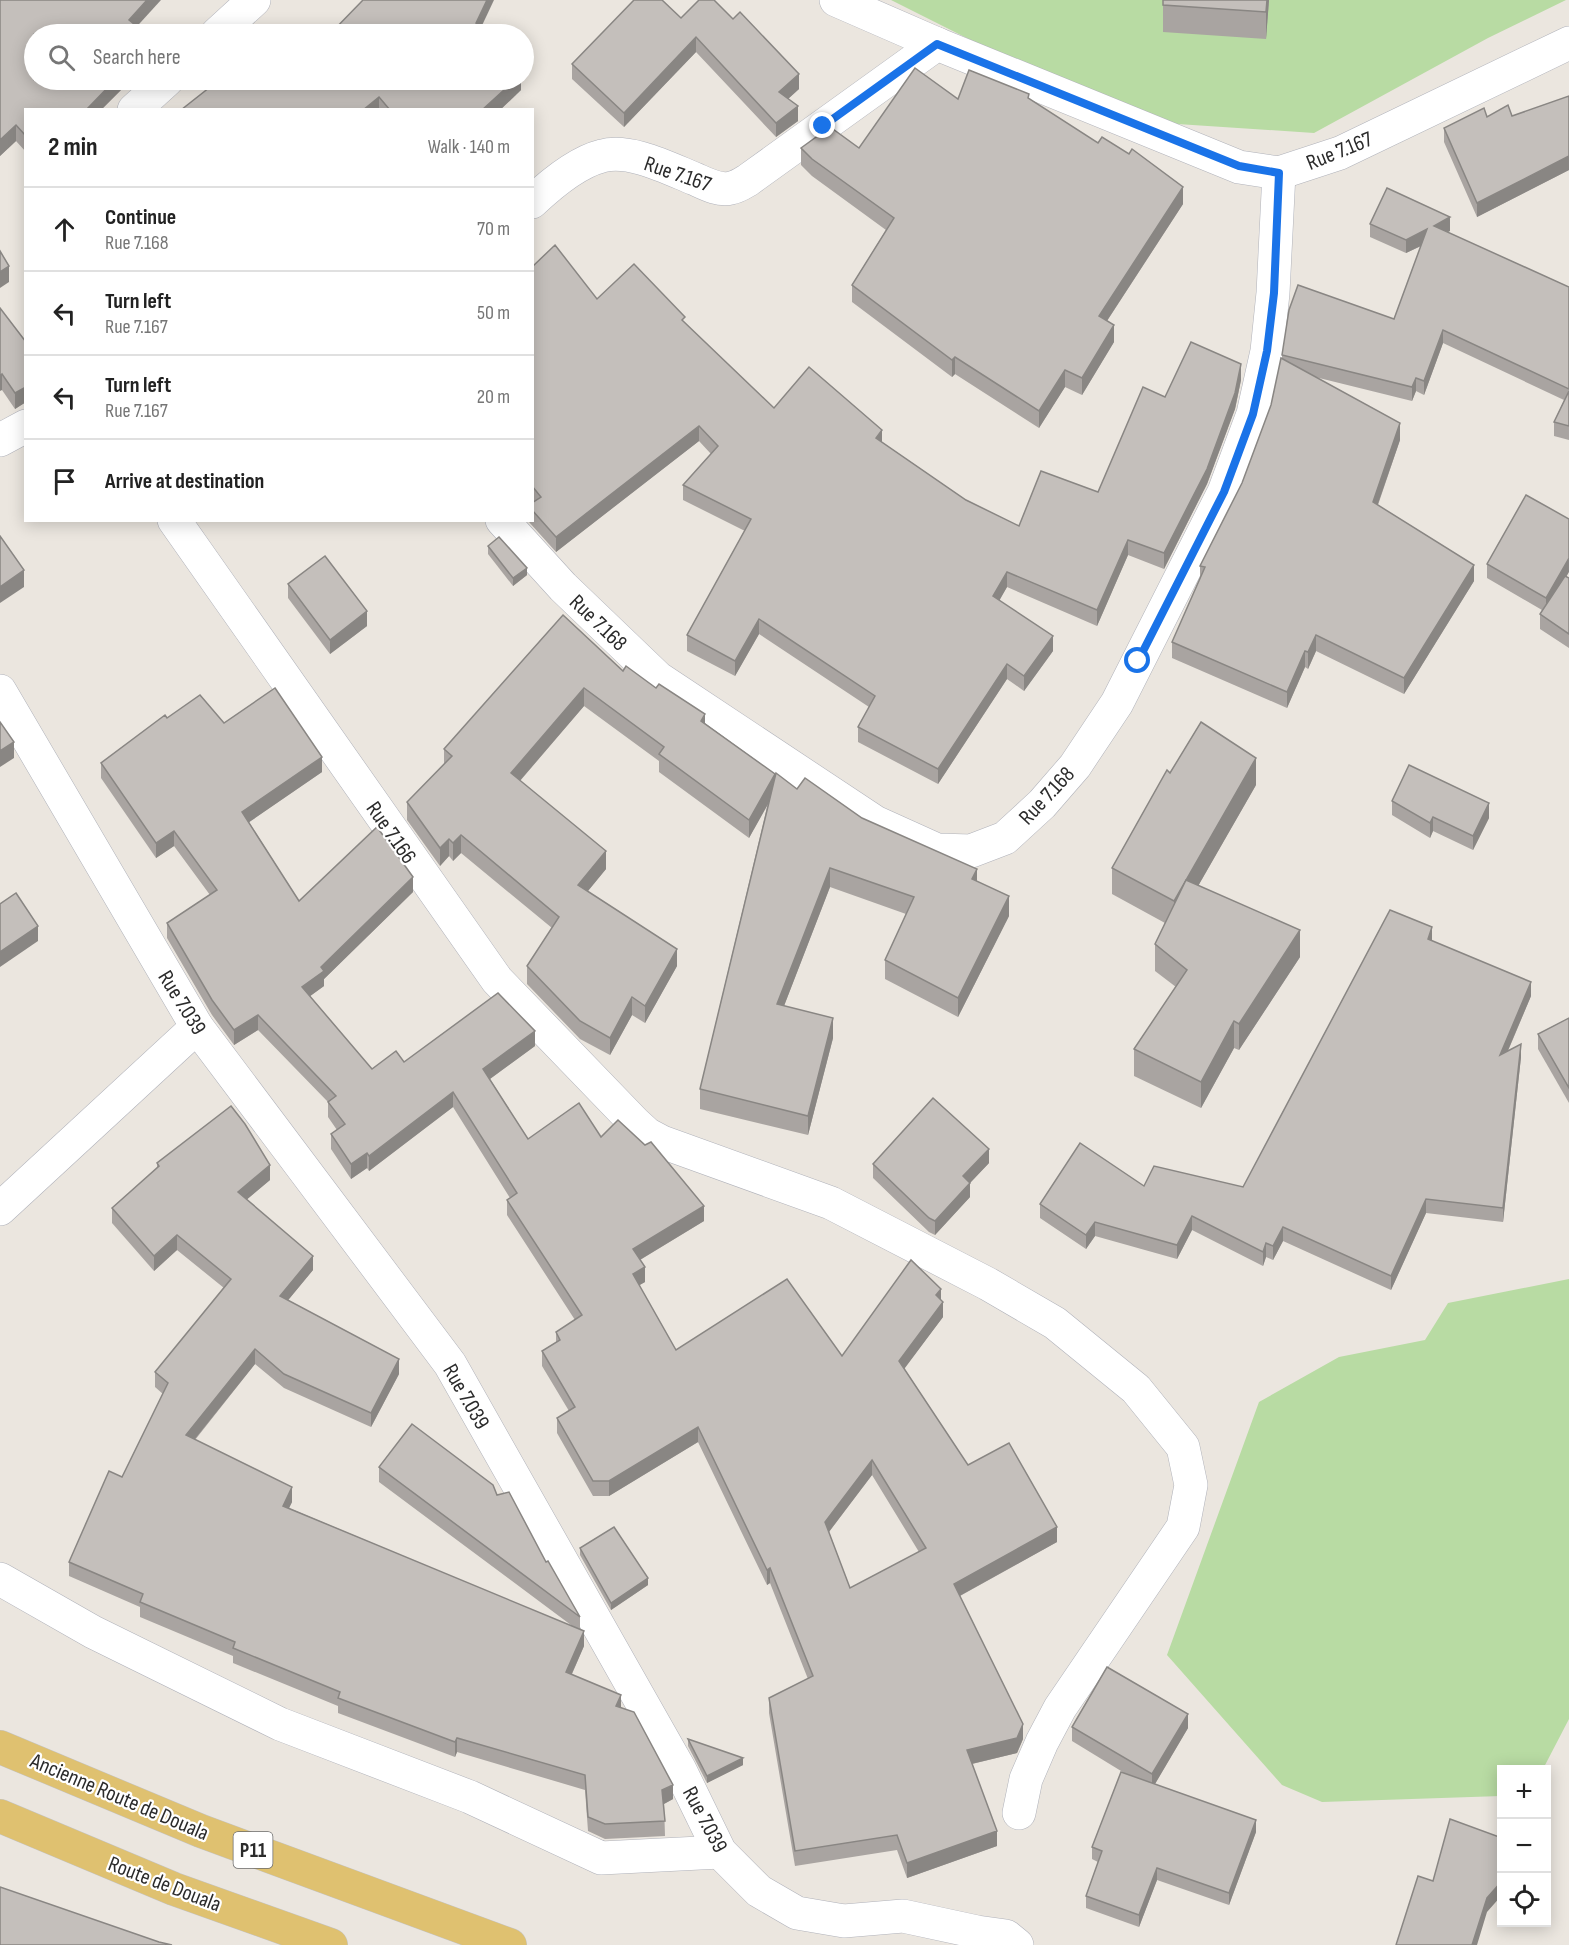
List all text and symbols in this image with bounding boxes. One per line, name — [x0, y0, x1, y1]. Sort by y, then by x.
search box — [24, 24, 534, 90]
icon: search — [45, 41, 78, 74]
text: Search here — [93, 44, 180, 71]
route end — [809, 112, 835, 138]
street label: Rue 7.167 — [1303, 126, 1377, 177]
text: 2 min — [48, 132, 98, 163]
text: Walk · 140 m — [428, 135, 510, 159]
street label: Rue 7.167 — [640, 150, 715, 198]
text: Continue — [105, 204, 176, 231]
icon: ahead — [48, 213, 81, 246]
text: 70 m — [477, 217, 510, 241]
text: Rue 7.168 — [105, 231, 169, 255]
text: Turn left — [105, 288, 171, 315]
icon: left — [48, 297, 81, 330]
text: 50 m — [477, 301, 510, 325]
text: Rue 7.167 — [105, 315, 168, 339]
text: Turn left — [105, 372, 171, 399]
icon: left — [48, 381, 81, 414]
text: 20 m — [477, 385, 510, 409]
text: Rue 7.167 — [105, 399, 168, 423]
icon: arrive — [48, 465, 81, 498]
text: Arrive at destination — [105, 468, 264, 495]
street label: Rue 7.168 — [563, 589, 632, 657]
route start — [1124, 647, 1150, 673]
street label: Rue 7.168 — [1013, 761, 1081, 831]
street label: Rue 7.166 — [360, 797, 422, 869]
street label: Rue 7.039 — [152, 966, 212, 1040]
street label: Rue 7.039 — [436, 1359, 495, 1434]
street label: Ancienne Route de Douala — [25, 1747, 213, 1847]
map controls — [1497, 1765, 1551, 1927]
button: + — [1497, 1765, 1551, 1819]
street label: Rue 7.039 — [676, 1782, 733, 1857]
button: − — [1497, 1819, 1551, 1873]
road number: P11 — [234, 1832, 272, 1868]
street label: Route de Douala — [104, 1851, 225, 1918]
button: locate — [1497, 1873, 1551, 1927]

